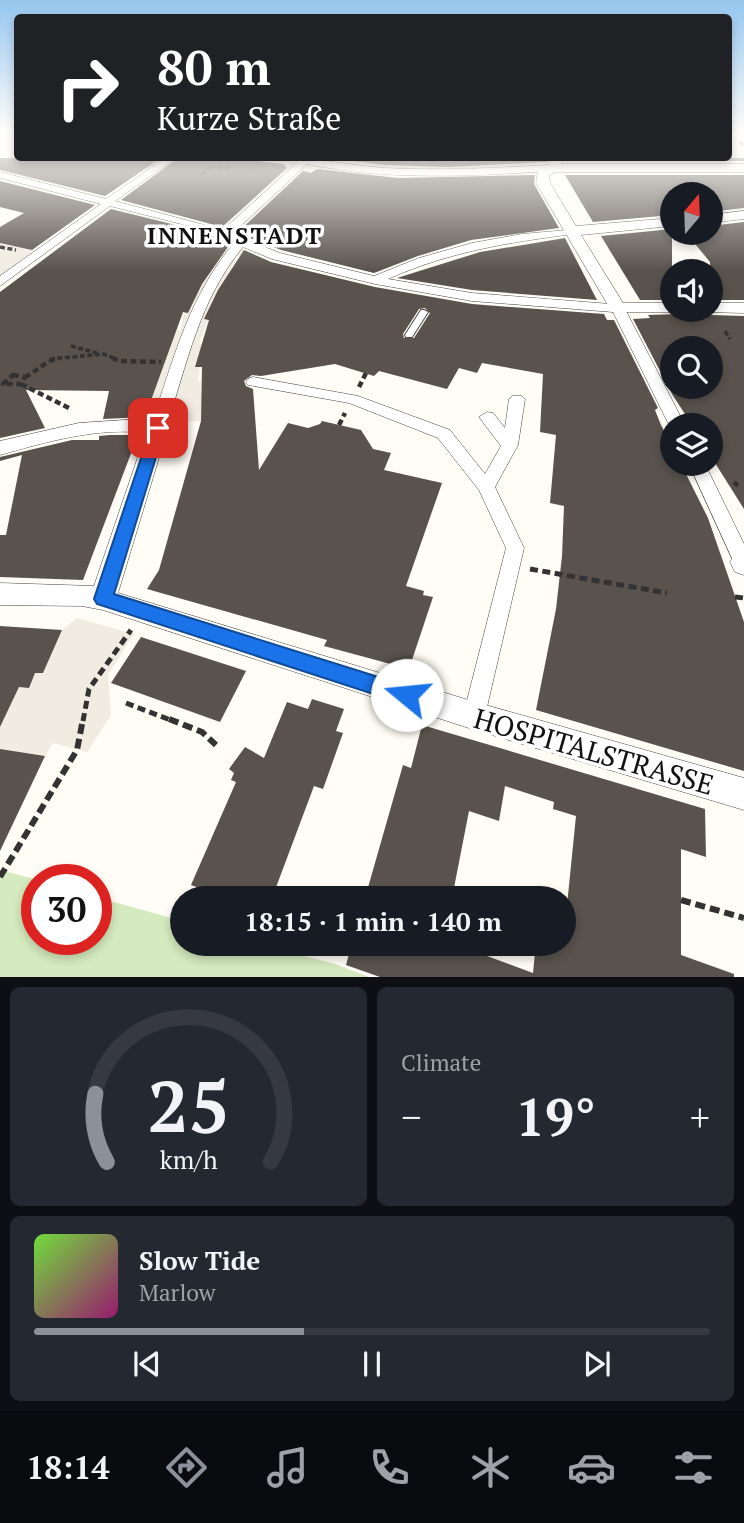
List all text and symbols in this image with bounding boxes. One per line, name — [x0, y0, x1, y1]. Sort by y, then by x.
text: 80 m — [157, 34, 271, 99]
icon: right — [42, 42, 133, 133]
text: Kurze Straße — [157, 97, 341, 139]
north arrow — [660, 182, 723, 245]
map controls — [660, 182, 723, 476]
district label: INNENSTADT — [147, 219, 323, 251]
button: sound — [660, 259, 723, 322]
button: search — [660, 336, 723, 399]
pin — [128, 398, 188, 458]
icon: arrive — [139, 409, 177, 447]
button: layers — [660, 413, 723, 476]
position arrow — [370, 658, 444, 732]
street label: HOSPITALSTRASSE — [470, 699, 718, 803]
speed limit sign: 30 — [21, 864, 112, 955]
text: 18:15 · 1 min · 140 m — [244, 904, 502, 938]
text: Climate — [401, 1047, 481, 1078]
text: 25 — [147, 1057, 230, 1154]
text: 19° — [515, 1082, 596, 1151]
text: − — [401, 1092, 421, 1142]
text: + — [690, 1092, 710, 1142]
text: km/h — [160, 1143, 218, 1176]
text: Slow Tide — [139, 1243, 260, 1277]
text: Marlow — [139, 1277, 216, 1308]
icon: previous — [128, 1345, 166, 1383]
icon: pause — [353, 1345, 391, 1383]
icon: next — [578, 1345, 616, 1383]
icon: directions — [162, 1443, 211, 1492]
icon: music — [263, 1443, 312, 1492]
icon: phone — [365, 1443, 414, 1492]
icon: climate — [466, 1443, 515, 1492]
icon: car — [567, 1443, 616, 1492]
icon: filters — [669, 1443, 718, 1492]
text: 18:14 — [26, 1446, 109, 1488]

